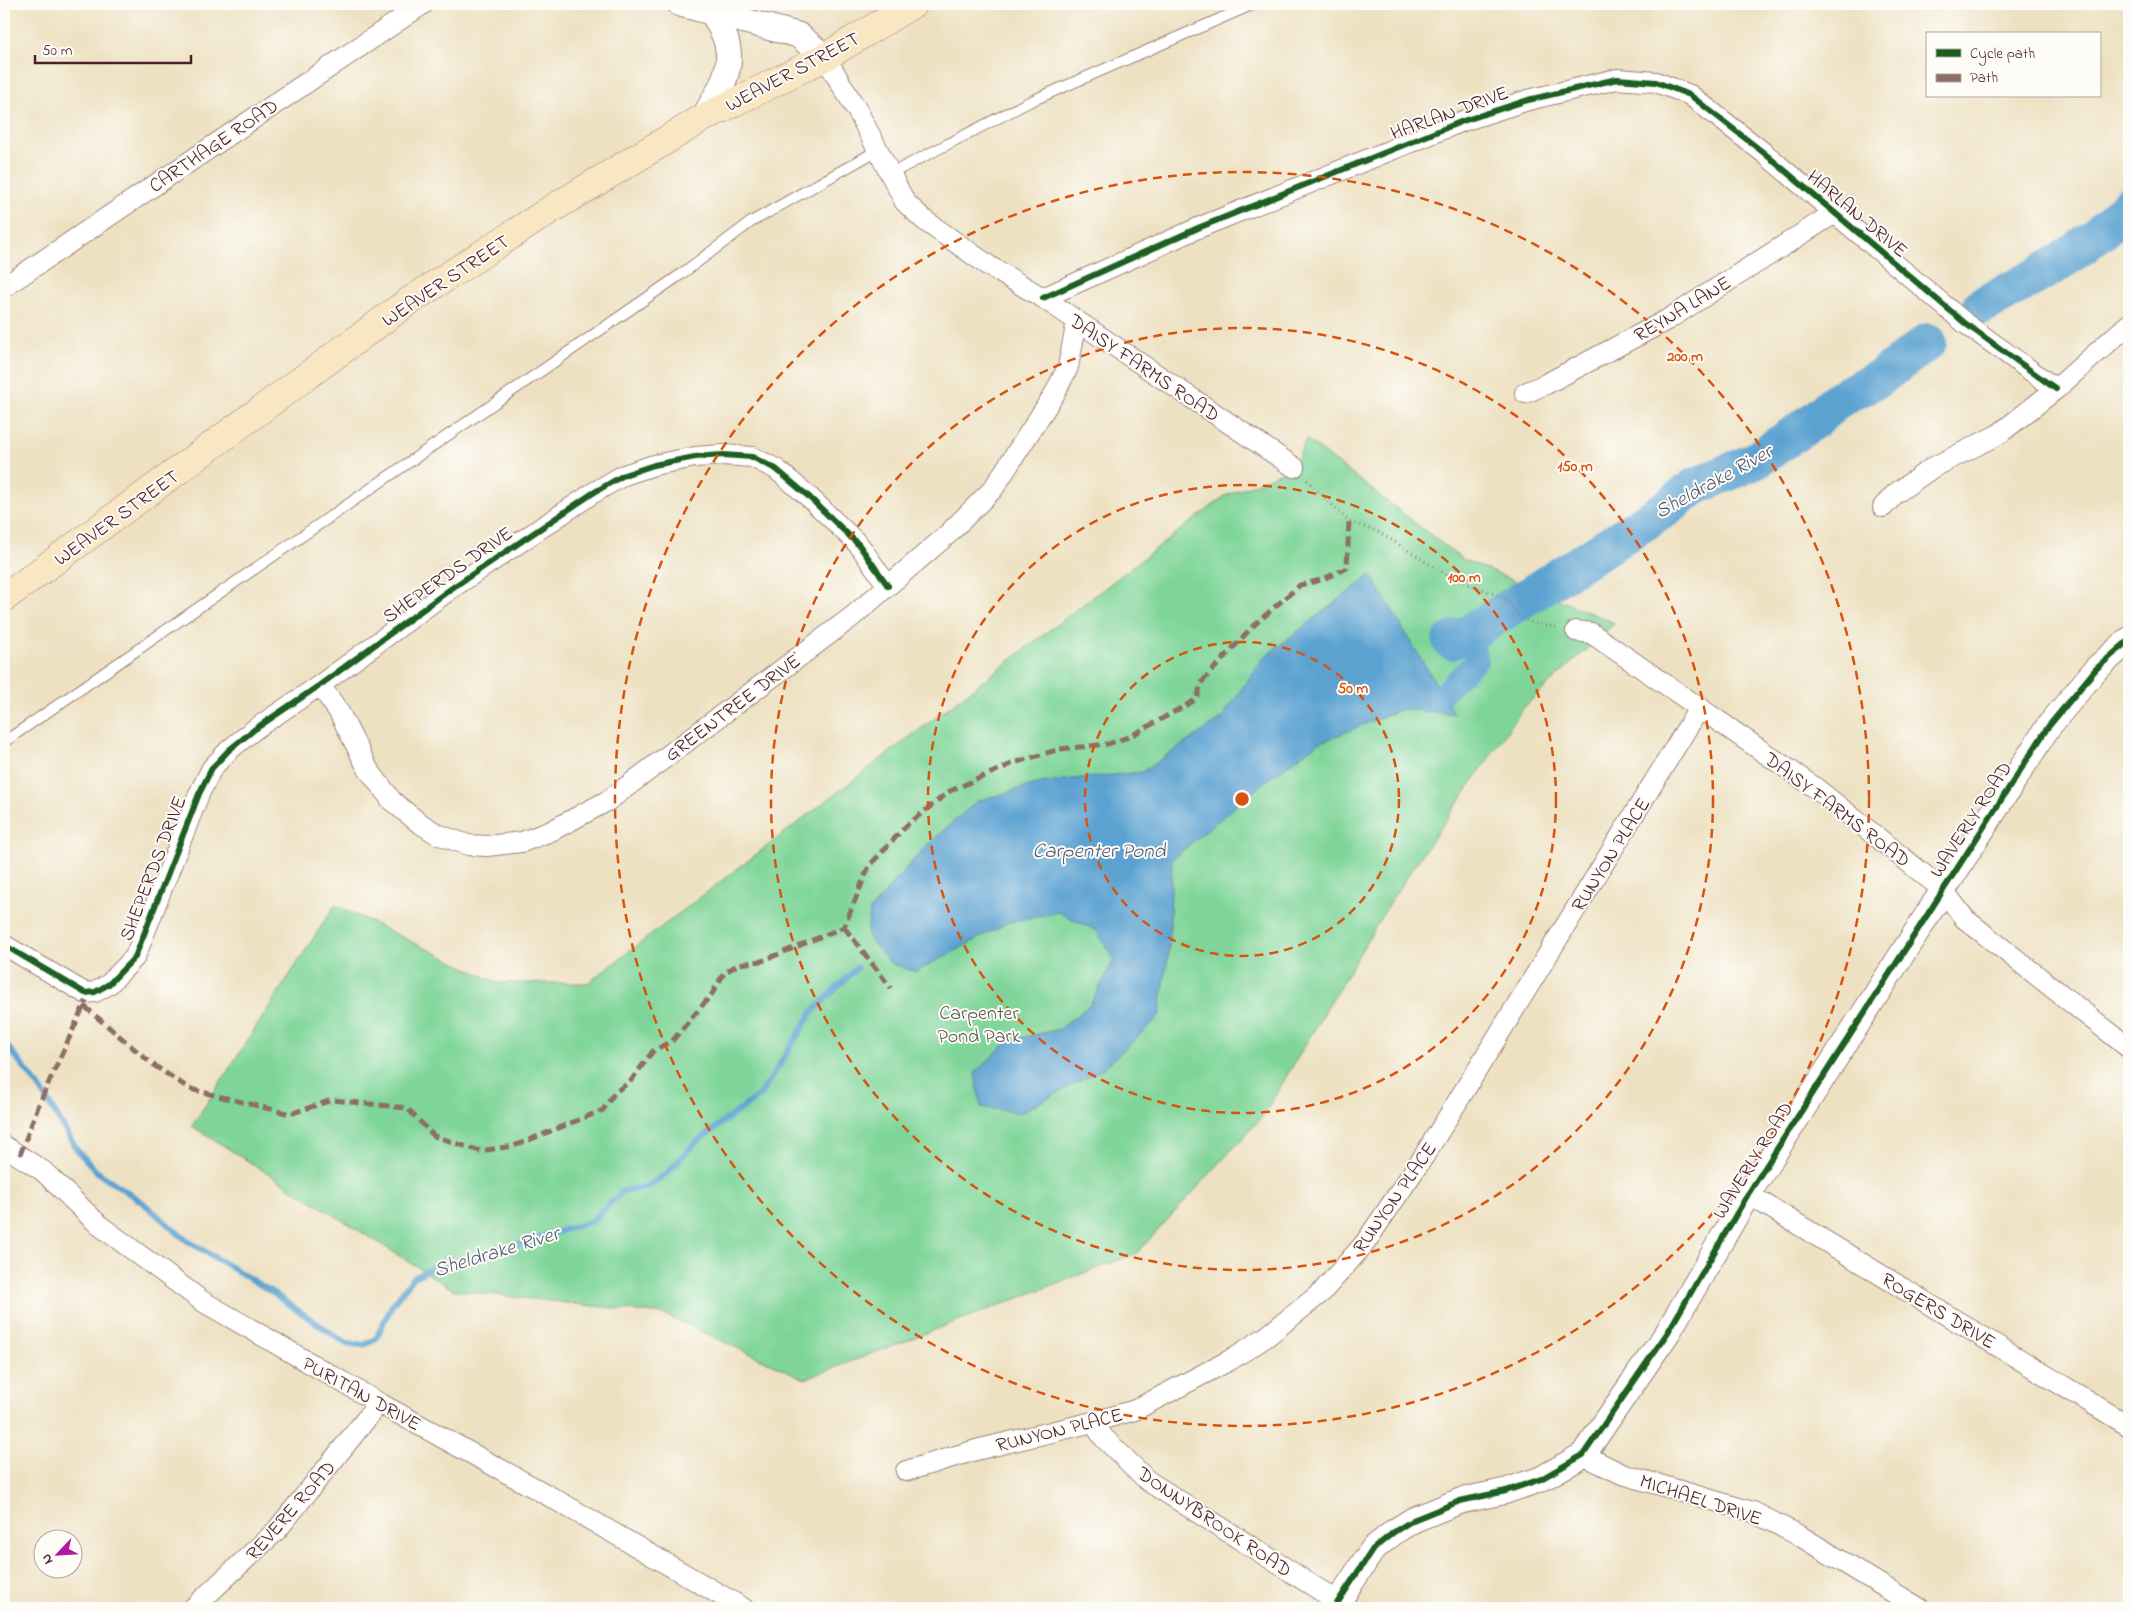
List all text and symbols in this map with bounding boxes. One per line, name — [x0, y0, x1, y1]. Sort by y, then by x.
street label: WEAVER STREET — [721, 26, 866, 121]
scale bar — [35, 32, 191, 64]
legend — [1926, 32, 2100, 98]
text: 50 m — [42, 40, 73, 62]
text: Cycle path — [1970, 43, 2035, 66]
text: Path — [1970, 67, 1998, 89]
street label: HARLAN DRIVE — [1387, 80, 1513, 149]
street label: CARTHAGE ROAD — [144, 93, 285, 201]
street label: HARLAN DRIVE — [1800, 164, 1913, 266]
street label: WEAVER STREET — [377, 229, 516, 336]
street label: REYNA LANE — [1629, 270, 1737, 351]
street label: DAISY FARMS ROAD — [1062, 307, 1225, 430]
text: 200 m — [1666, 346, 1703, 368]
water label: Sheldrake River — [1650, 437, 1780, 527]
text: 150 m — [1557, 456, 1593, 478]
street label: WEAVER STREET — [49, 464, 186, 574]
street label: SHEPERDS DRIVE — [377, 520, 520, 632]
text: 100 m — [1447, 567, 1481, 589]
street label: GREENTREE DRIVE — [659, 648, 808, 770]
text: 50 m — [1338, 678, 1369, 700]
street label: DAISY FARMS ROAD — [1757, 746, 1916, 876]
street label: WAVERLY ROAD — [1924, 757, 2021, 884]
centre of rings — [1233, 790, 1251, 808]
street label: SHEPERDS DRIVE — [113, 792, 195, 946]
street label: RUNYON PLACE — [1565, 793, 1659, 918]
water label: Carpenter Pond — [1033, 837, 1167, 867]
park label: Carpenter Pond Park — [937, 1000, 1021, 1052]
street label: WAVERLY ROAD — [1706, 1097, 1802, 1226]
street label: RUNYON PLACE — [1347, 1137, 1445, 1260]
water label: Sheldrake River — [430, 1219, 565, 1286]
street label: ROGERS DRIVE — [1875, 1267, 2000, 1358]
street label: PURITAN DRIVE — [296, 1351, 425, 1440]
street label: RUNYON PLACE — [993, 1402, 1126, 1461]
street label: REVERE ROAD — [240, 1455, 344, 1568]
street label: DONNYBROOK ROAD — [1130, 1460, 1297, 1586]
street label: MICHAEL DRIVE — [1635, 1468, 1765, 1535]
north arrow — [32, 1530, 82, 1580]
text: N — [36, 1550, 59, 1568]

